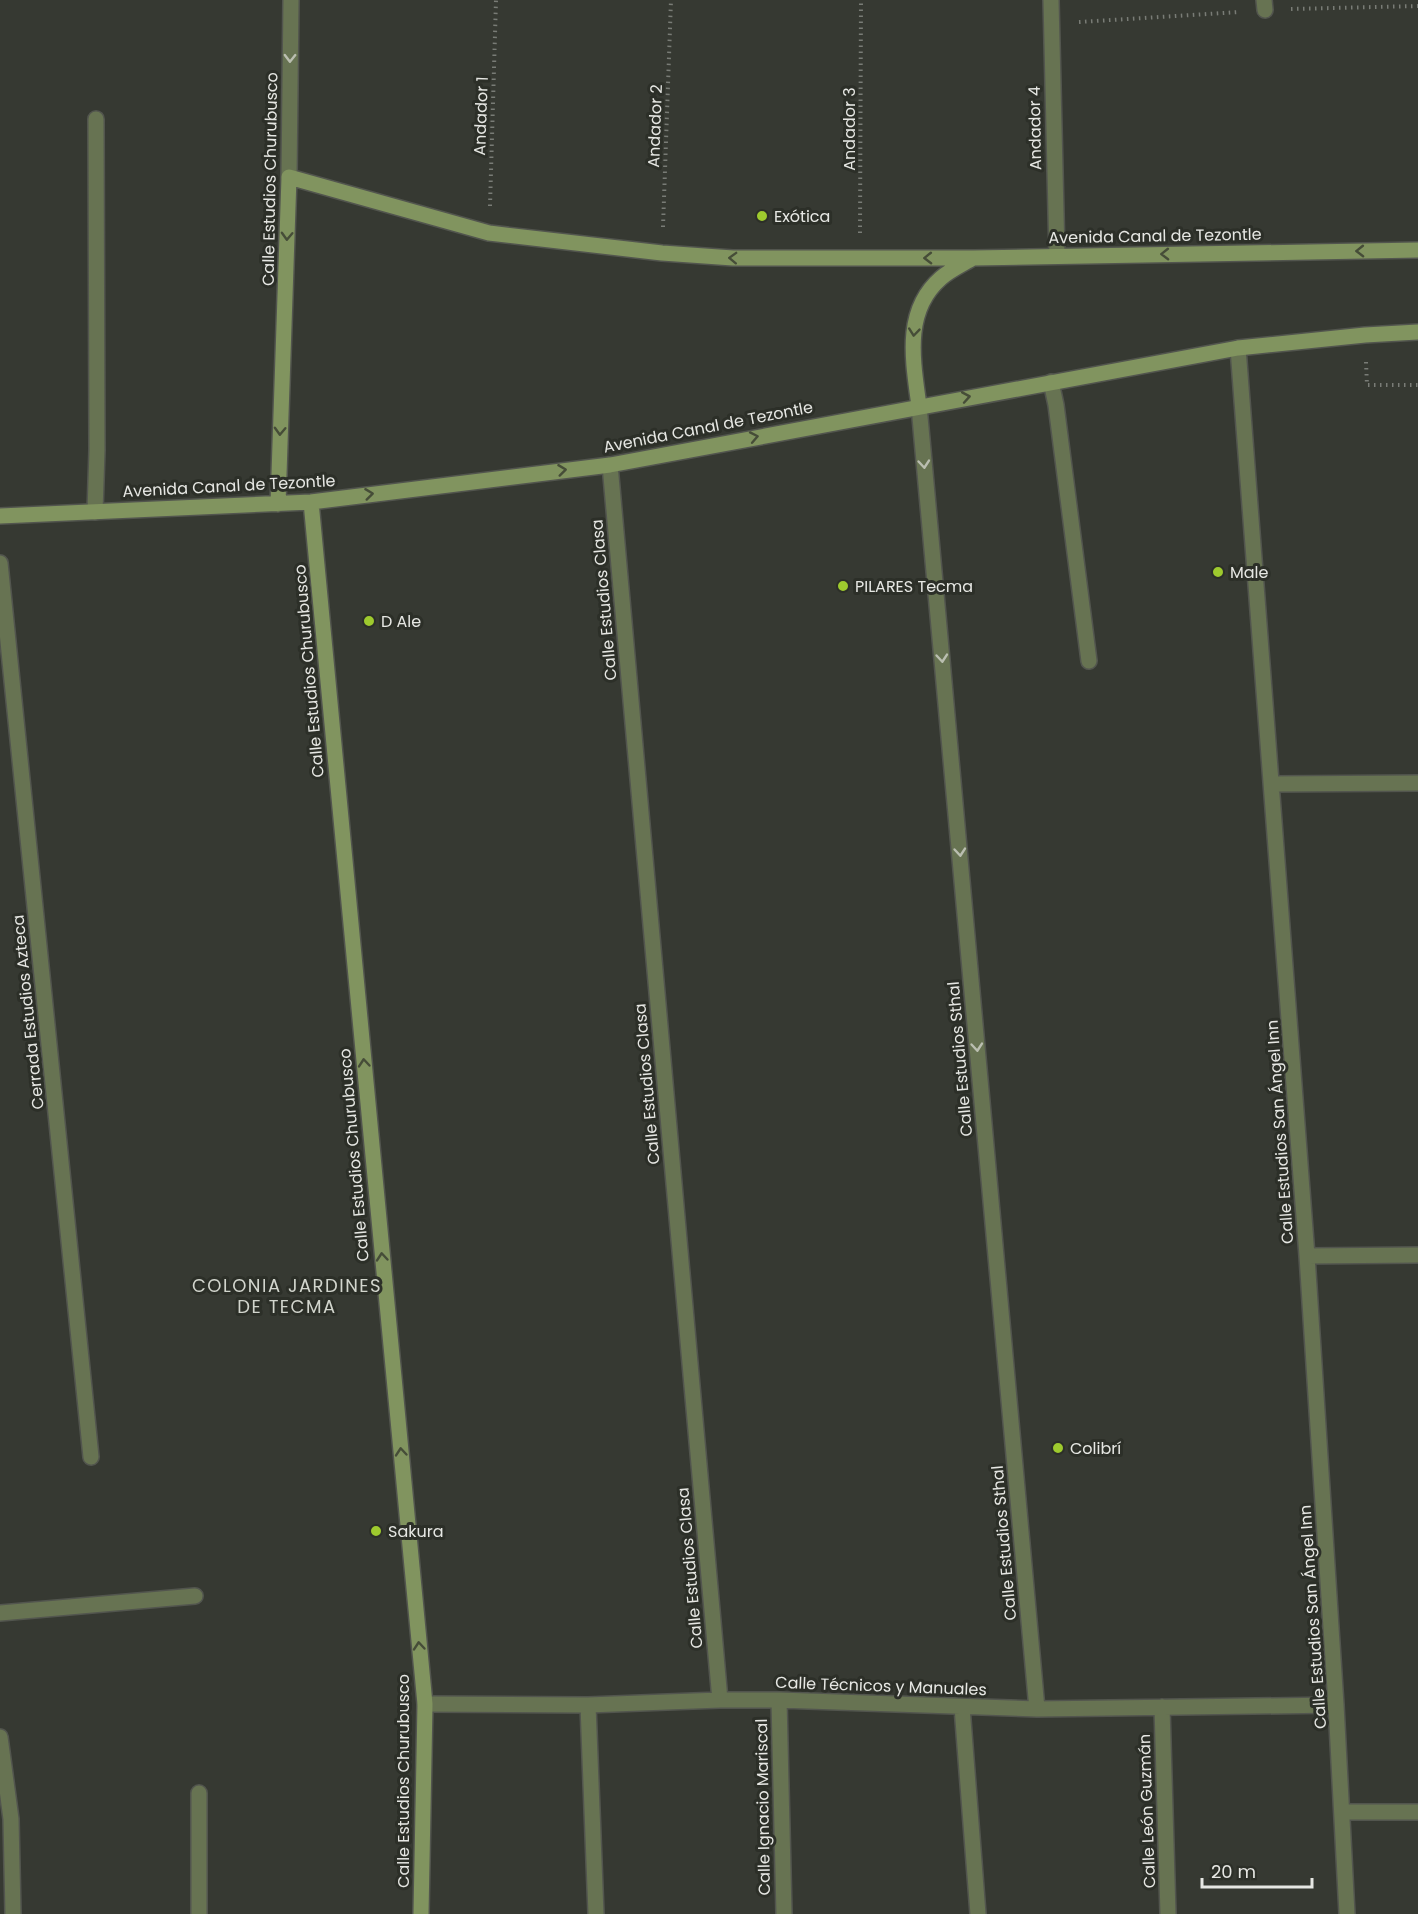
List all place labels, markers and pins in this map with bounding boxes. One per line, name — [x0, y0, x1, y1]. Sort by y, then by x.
place label: Exótica — [774, 205, 830, 228]
marker: Exótica — [755, 209, 769, 223]
place label: Male — [1230, 561, 1269, 584]
marker: Male — [1211, 565, 1225, 579]
place label: PILARES Tecma — [855, 575, 973, 598]
marker: PILARES Tecma — [836, 579, 850, 593]
place label: D Ale — [381, 610, 421, 633]
marker: D Ale — [362, 614, 376, 628]
place label: Colibrí — [1070, 1437, 1121, 1460]
marker: Colibrí — [1051, 1441, 1065, 1455]
place label: Sakura — [388, 1520, 443, 1543]
marker: Sakura — [369, 1524, 383, 1538]

